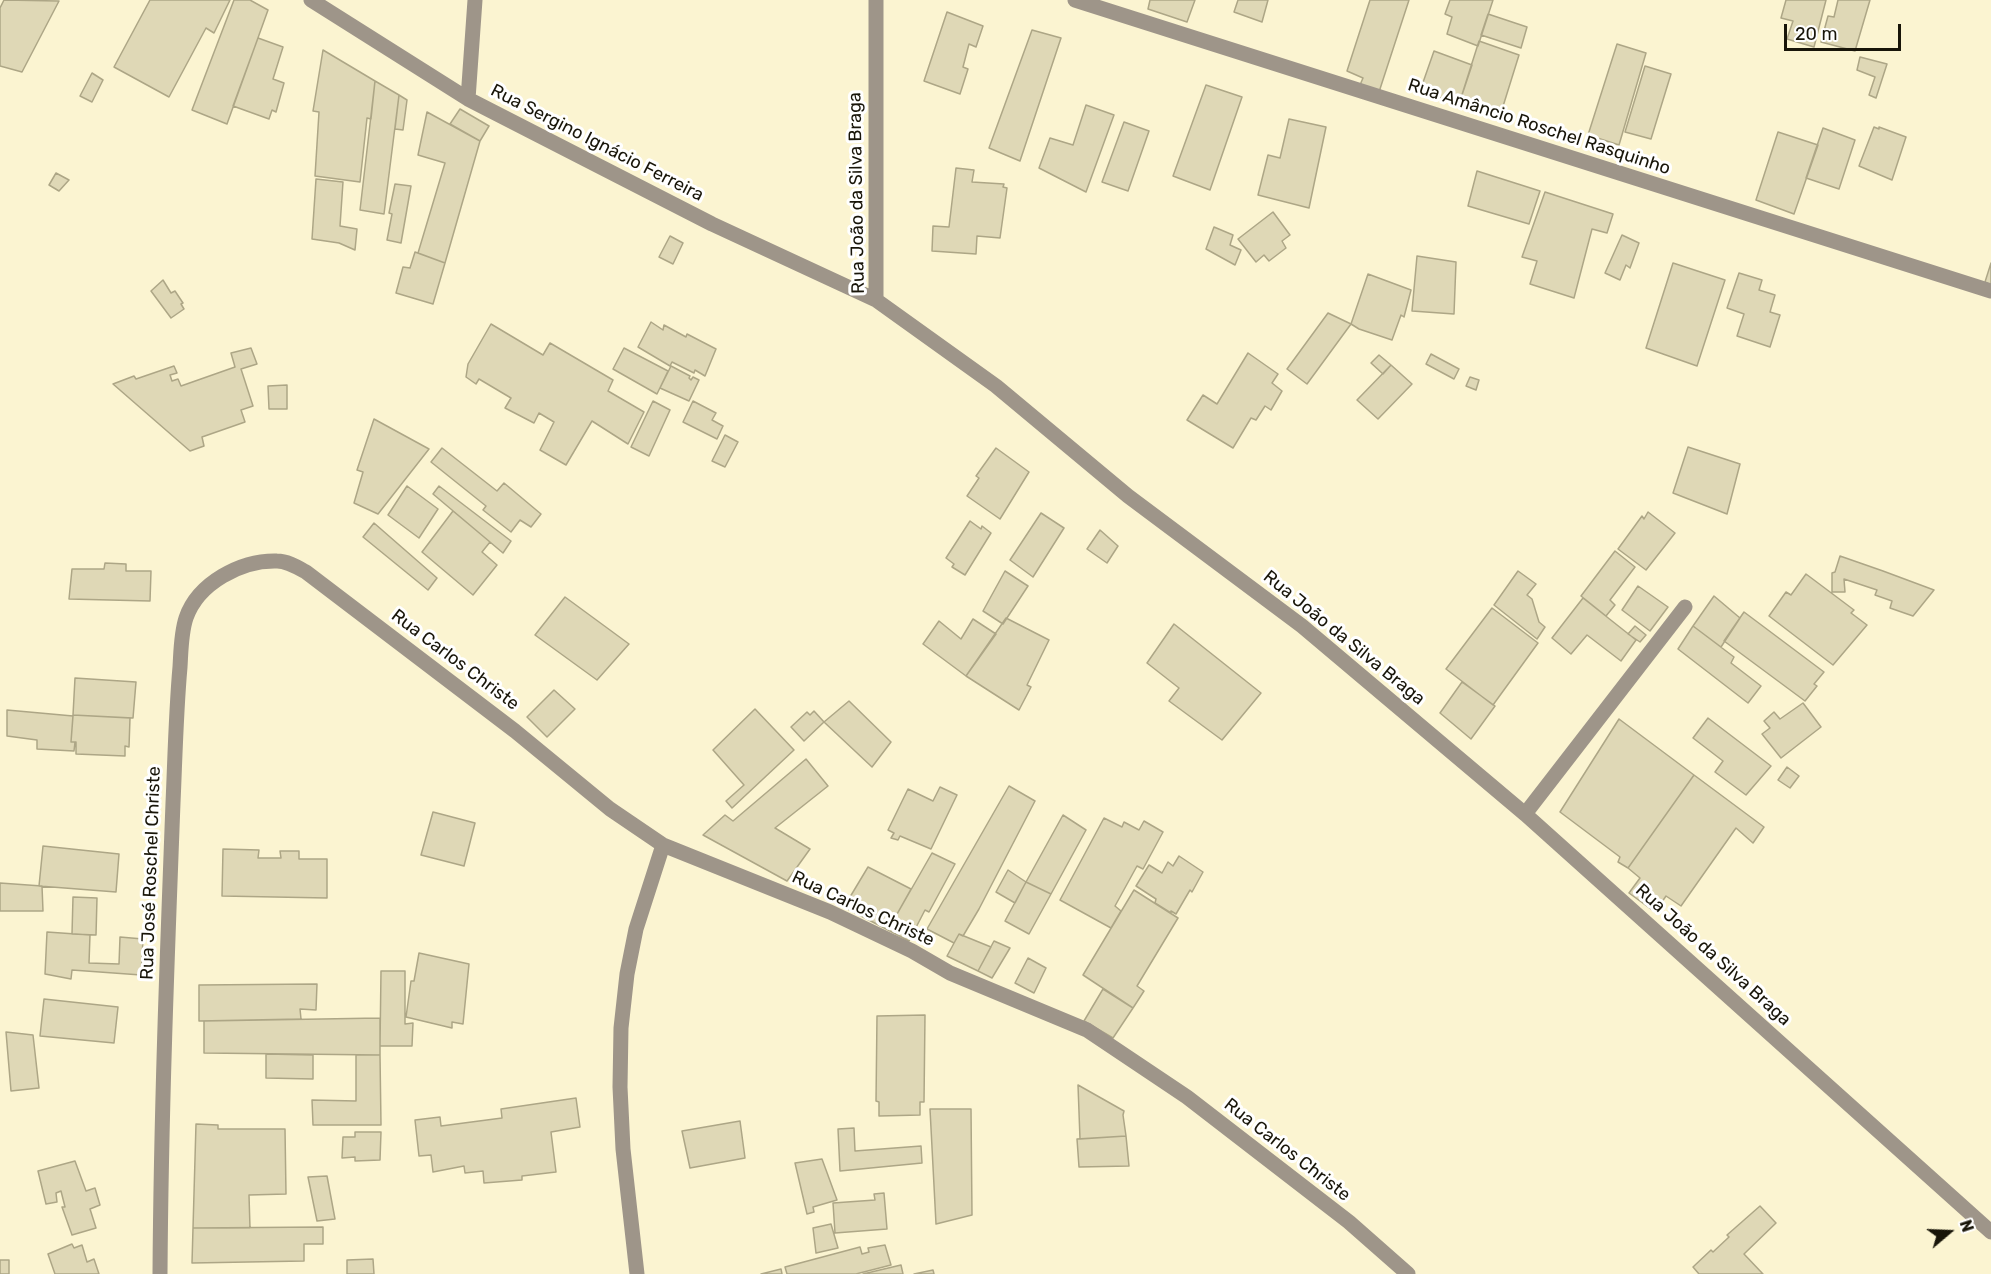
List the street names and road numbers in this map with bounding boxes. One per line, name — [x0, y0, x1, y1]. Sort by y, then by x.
street label: Rua Amâncio Roschel Rasquinho — [1405, 74, 1673, 180]
street label: Rua Sergino Ignácio Ferreira — [487, 80, 707, 206]
street label: Rua João da Silva Braga — [844, 92, 870, 294]
street label: Rua João da Silva Braga — [1259, 566, 1429, 710]
street label: Rua Carlos Christe — [387, 605, 523, 715]
street label: Rua José Roschel Christe — [136, 766, 166, 980]
street label: Rua Carlos Christe — [788, 867, 938, 951]
street label: Rua João da Silva Braga — [1631, 880, 1795, 1030]
street label: Rua Carlos Christe — [1219, 1094, 1355, 1206]

